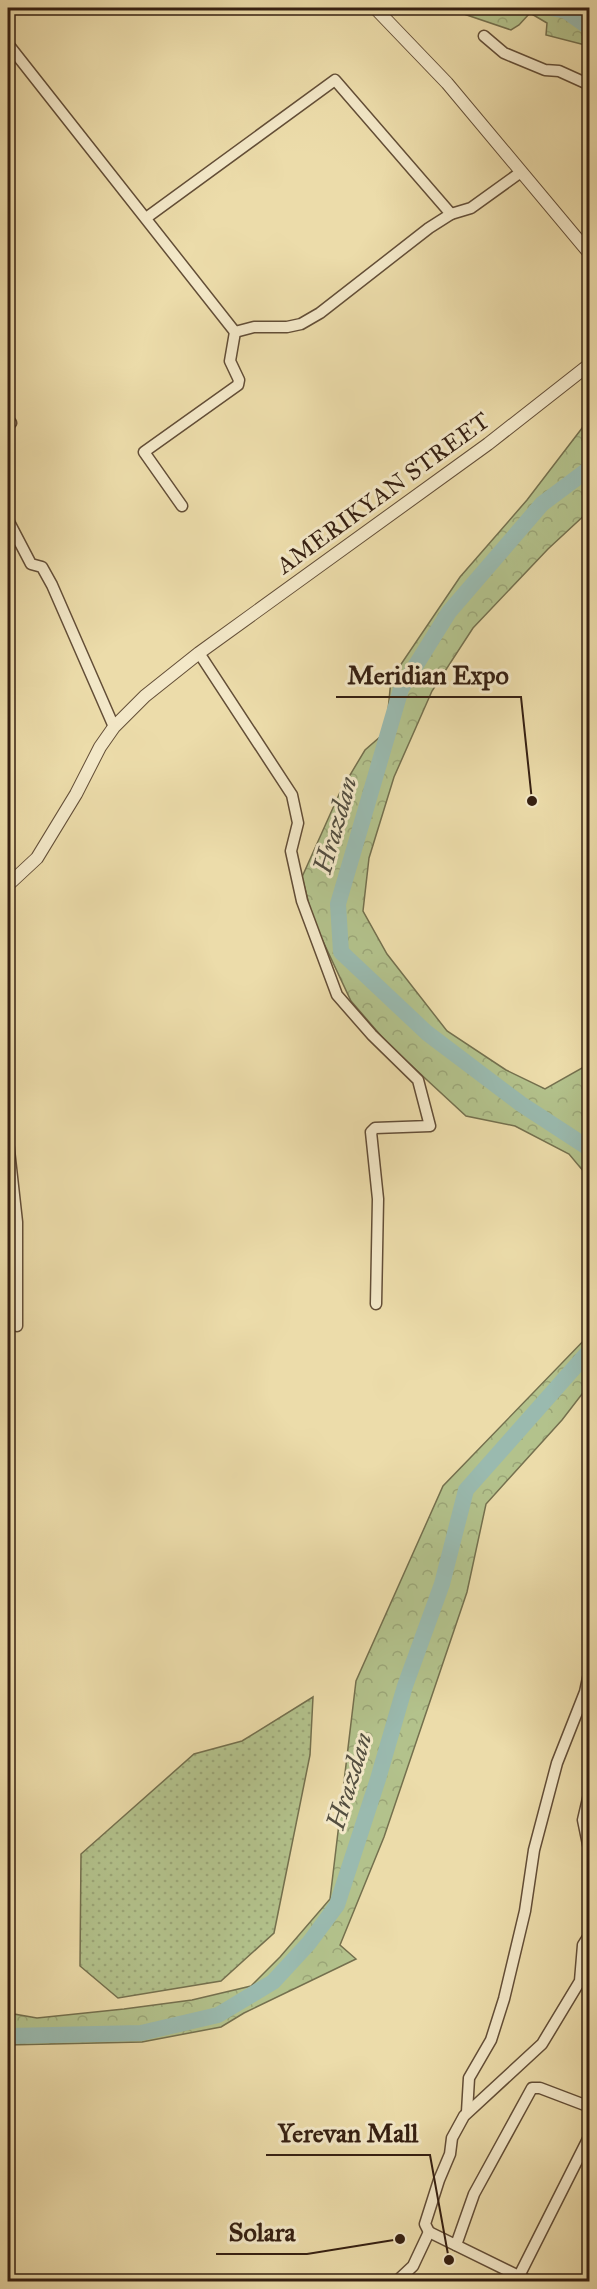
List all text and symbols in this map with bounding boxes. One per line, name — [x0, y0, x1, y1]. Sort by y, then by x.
street label: AMERIKYAN STREET — [270, 406, 496, 581]
callout: Meridian Expo — [336, 653, 521, 697]
text: Meridian Expo — [347, 659, 509, 691]
water label: Hrazdan — [306, 772, 364, 878]
water label: Hrazdan — [319, 1728, 379, 1834]
callout: Yerevan Mall — [266, 2111, 430, 2155]
text: Yerevan Mall — [277, 2117, 419, 2149]
callout: Solara — [216, 2210, 307, 2254]
text: Solara — [229, 2216, 296, 2248]

